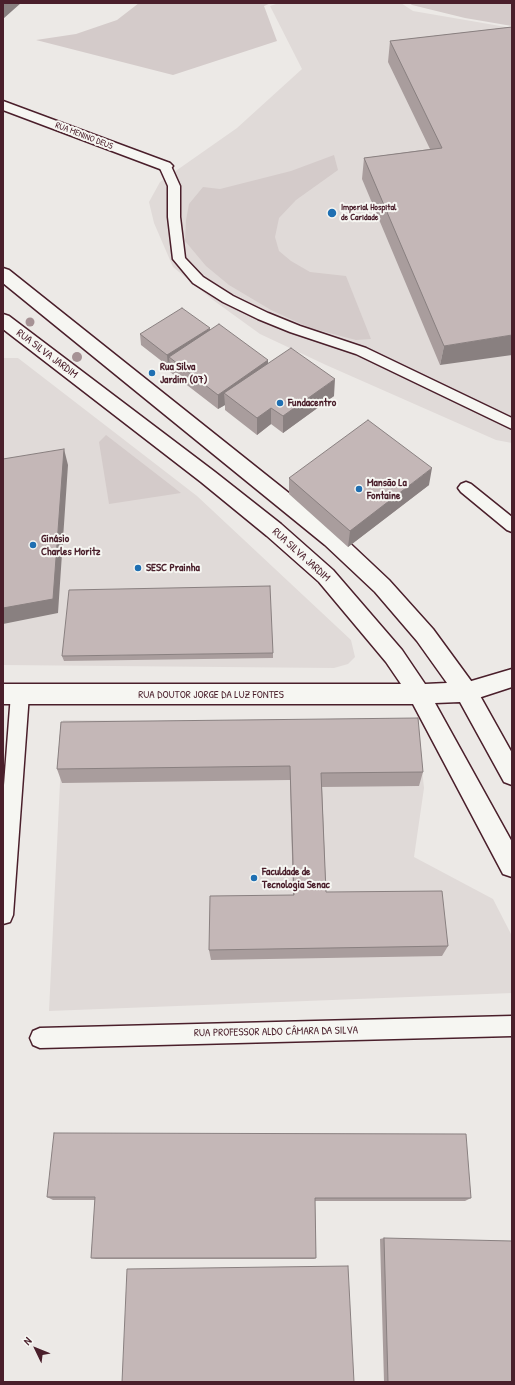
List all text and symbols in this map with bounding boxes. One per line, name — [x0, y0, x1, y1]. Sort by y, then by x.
street label: RUA MENINO DEUS — [54, 120, 114, 152]
place label: Imperial Hospital de Caridade — [341, 203, 396, 224]
marker: Imperial Hospital de Caridade — [326, 207, 338, 219]
street label: RUA SILVA JARDIM — [14, 327, 80, 381]
place label: Rua Silva Jardim (07) — [160, 360, 207, 386]
marker: Rua Silva Jardim (07) — [147, 368, 157, 378]
place label: Fundacentro — [288, 396, 336, 410]
marker: Fundacentro — [275, 398, 285, 408]
place label: Mansão La Fontaine — [367, 476, 407, 502]
marker: Mansão La Fontaine — [354, 484, 364, 494]
street label: RUA SILVA JARDIM — [269, 525, 333, 585]
place label: Ginásio Charles Moritz — [41, 532, 100, 558]
marker: Ginásio Charles Moritz — [28, 540, 38, 550]
place label: SESC Prainha — [146, 561, 200, 575]
marker: SESC Prainha — [133, 563, 143, 573]
street label: RUA DOUTOR JORGE DA LUZ FONTES — [138, 688, 284, 702]
place label: Faculdade de Tecnologia Senac — [262, 865, 330, 891]
marker: Faculdade de Tecnologia Senac — [249, 873, 259, 883]
street label: RUA PROFESSOR ALDO CÂMARA DA SILVA — [194, 1024, 358, 1040]
north arrow — [16, 1329, 56, 1369]
text: N — [20, 1334, 34, 1348]

